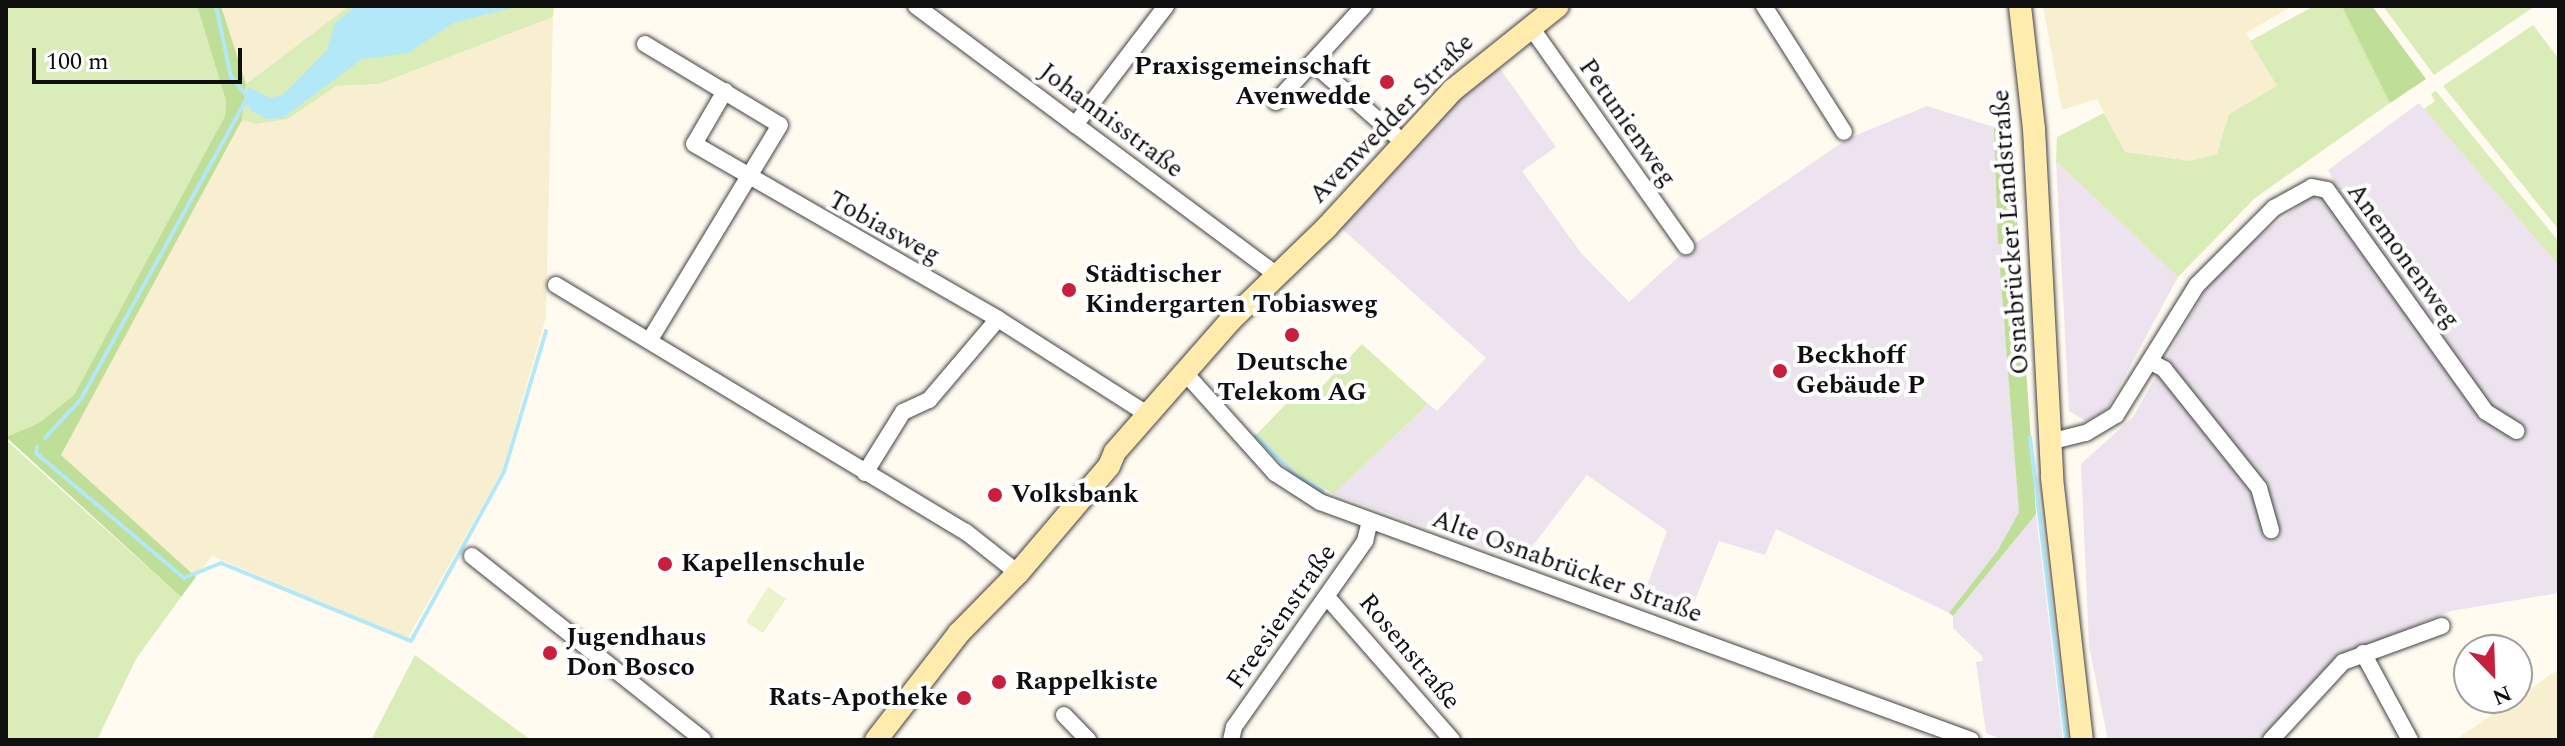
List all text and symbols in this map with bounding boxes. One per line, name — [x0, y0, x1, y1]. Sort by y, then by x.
street label: Avenwedder Straße — [1303, 28, 1481, 210]
scale bar — [36, 32, 246, 82]
text: 100 m — [46, 44, 109, 80]
place label: Praxisgemeinschaft Avenwedde — [1134, 51, 1371, 112]
street label: Petunienweg — [1571, 53, 1683, 193]
street label: Johannisstraße — [1033, 57, 1189, 185]
marker: Praxisgemeinschaft Avenwedde — [1378, 73, 1396, 91]
street label: Osnabrücker Landstraße — [1985, 88, 2037, 376]
street label: Anemonenweg — [2340, 177, 2466, 335]
street label: Tobiasweg — [823, 185, 945, 271]
place label: Städtischer Kindergarten Tobiasweg — [1085, 259, 1378, 320]
marker: Städtischer Kindergarten Tobiasweg — [1060, 281, 1078, 299]
marker: Deutsche Telekom AG — [1283, 326, 1301, 344]
place label: Beckhoff Gebäude P — [1796, 340, 1925, 402]
place label: Deutsche Telekom AG — [1217, 347, 1367, 408]
marker: Beckhoff Gebäude P — [1771, 362, 1789, 380]
place label: Volksbank — [1011, 479, 1139, 511]
marker: Volksbank — [986, 486, 1004, 504]
street label: Alte Osnabrücker Straße — [1428, 504, 1706, 630]
street label: Freesienstraße — [1221, 539, 1343, 695]
place label: Kapellenschule — [681, 548, 865, 580]
marker: Kapellenschule — [656, 555, 674, 573]
street label: Rosenstraße — [1351, 588, 1467, 716]
place label: Jugendhaus Don Bosco — [566, 622, 707, 684]
north arrow — [2453, 634, 2533, 714]
marker: Jugendhaus Don Bosco — [541, 644, 559, 662]
place label: Rappelkiste — [1015, 666, 1158, 698]
marker: Rappelkiste — [990, 673, 1008, 691]
text: N — [2487, 676, 2517, 713]
place label: Rats-Apotheke — [768, 682, 948, 714]
marker: Rats-Apotheke — [955, 689, 973, 707]

